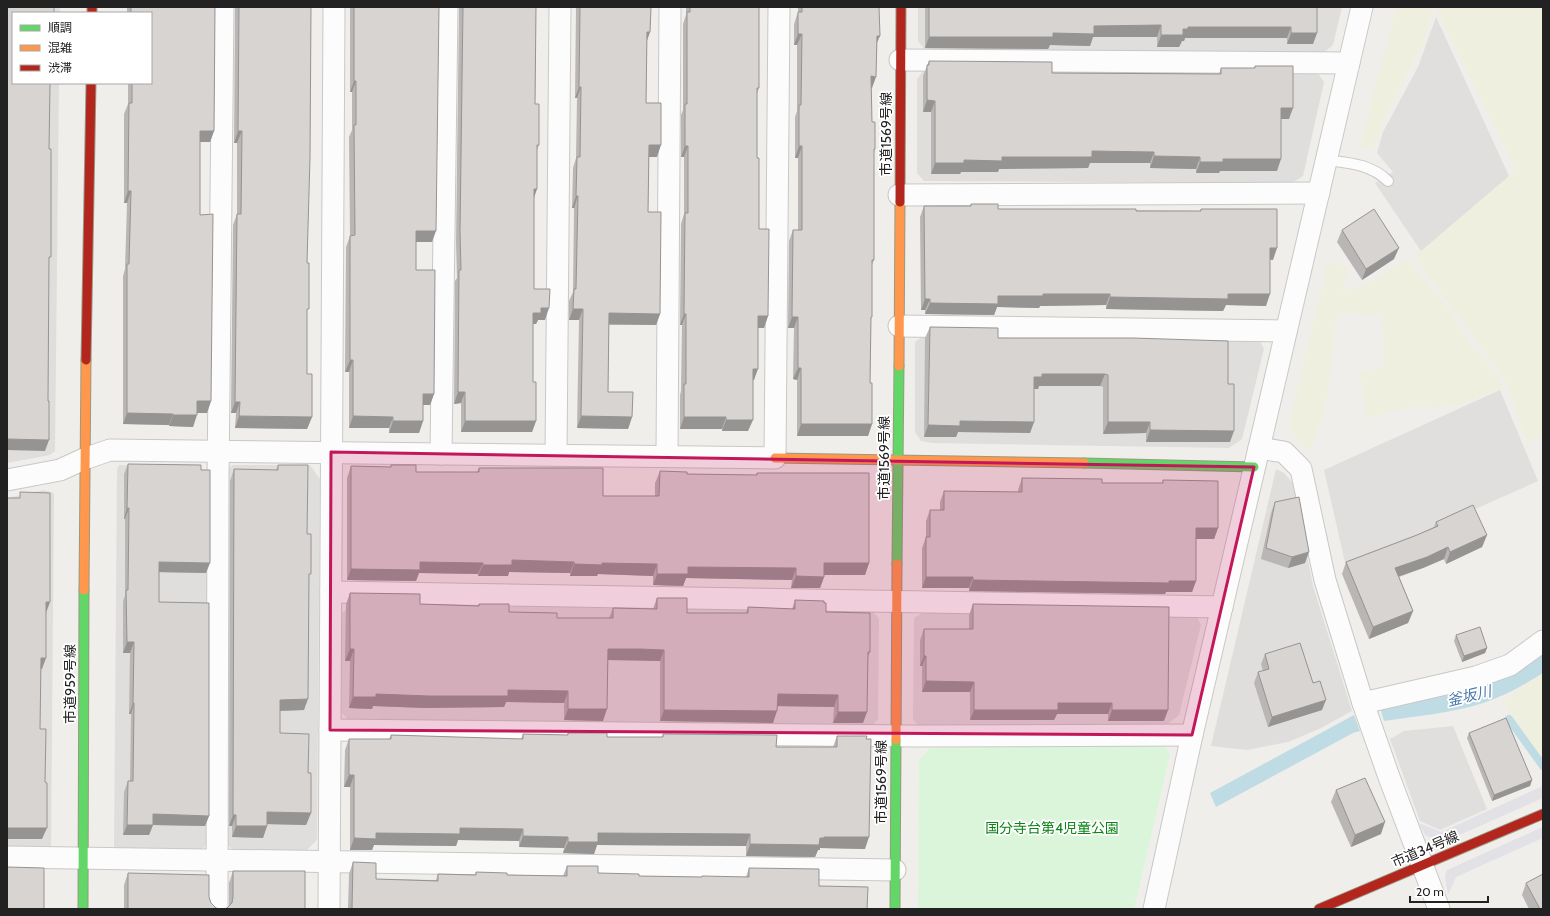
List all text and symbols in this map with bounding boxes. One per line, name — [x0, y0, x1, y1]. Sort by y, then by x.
legend — [12, 12, 152, 84]
text: 順調 — [48, 20, 72, 35]
text: 混雑 — [48, 40, 72, 55]
text: 渋滞 — [48, 60, 72, 75]
street label: 市道1569号線 — [877, 92, 895, 176]
street label: 市道1569号線 — [875, 416, 893, 500]
street label: 市道959号線 — [61, 644, 79, 724]
water label: 釜坂川 — [1445, 682, 1495, 710]
street label: 市道1569号線 — [872, 740, 890, 824]
park label: 国分寺台第4児童公園 — [985, 819, 1119, 837]
street label: 市道34号線 — [1388, 827, 1462, 871]
scale bar — [1410, 878, 1488, 904]
text: 20 m — [1416, 884, 1444, 899]

